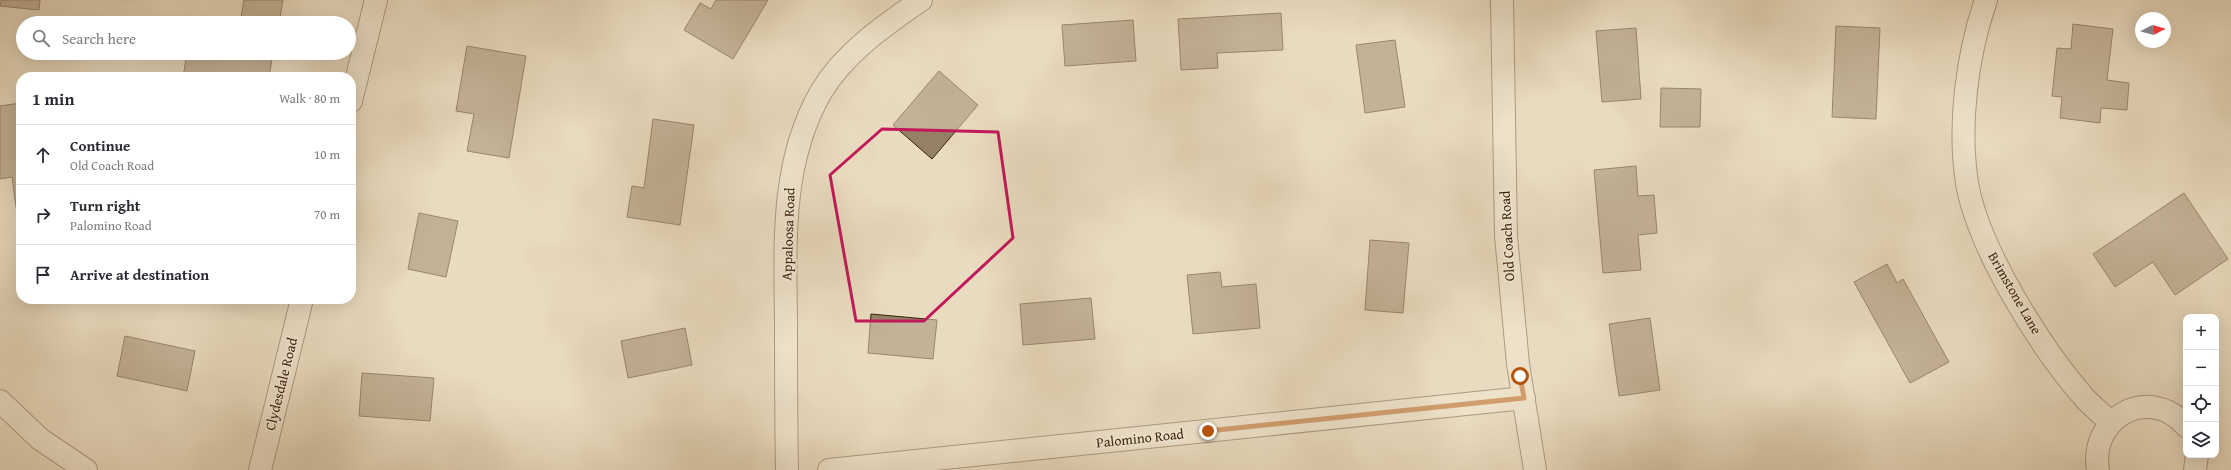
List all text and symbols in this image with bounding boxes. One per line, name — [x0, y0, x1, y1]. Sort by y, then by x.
north arrow — [2135, 12, 2171, 48]
search box — [16, 16, 356, 60]
icon: search — [30, 27, 52, 49]
text: Search here — [62, 28, 136, 49]
text: 1 min — [32, 86, 74, 111]
text: Walk · 80 m — [279, 89, 340, 108]
text: Continue — [70, 135, 131, 156]
icon: ahead — [32, 144, 54, 166]
text: 10 m — [314, 145, 340, 164]
text: Old Coach Road — [70, 156, 154, 175]
street label: Appaloosa Road — [776, 187, 800, 281]
street label: Old Coach Road — [1495, 190, 1519, 282]
text: Turn right — [70, 195, 141, 216]
icon: right — [32, 204, 54, 226]
text: 70 m — [314, 205, 340, 224]
text: Palomino Road — [70, 216, 152, 235]
street label: Brimstone Lane — [1983, 248, 2047, 338]
icon: arrive — [32, 264, 54, 286]
text: Arrive at destination — [70, 264, 209, 285]
map controls — [2183, 314, 2219, 458]
button: + — [2183, 314, 2219, 350]
street label: Clydesdale Road — [260, 335, 302, 433]
button: − — [2183, 350, 2219, 386]
route start — [1511, 367, 1529, 385]
button: locate — [2183, 386, 2219, 422]
route end — [1199, 422, 1217, 440]
button: layers — [2183, 422, 2219, 458]
street label: Palomino Road — [1095, 423, 1185, 453]

